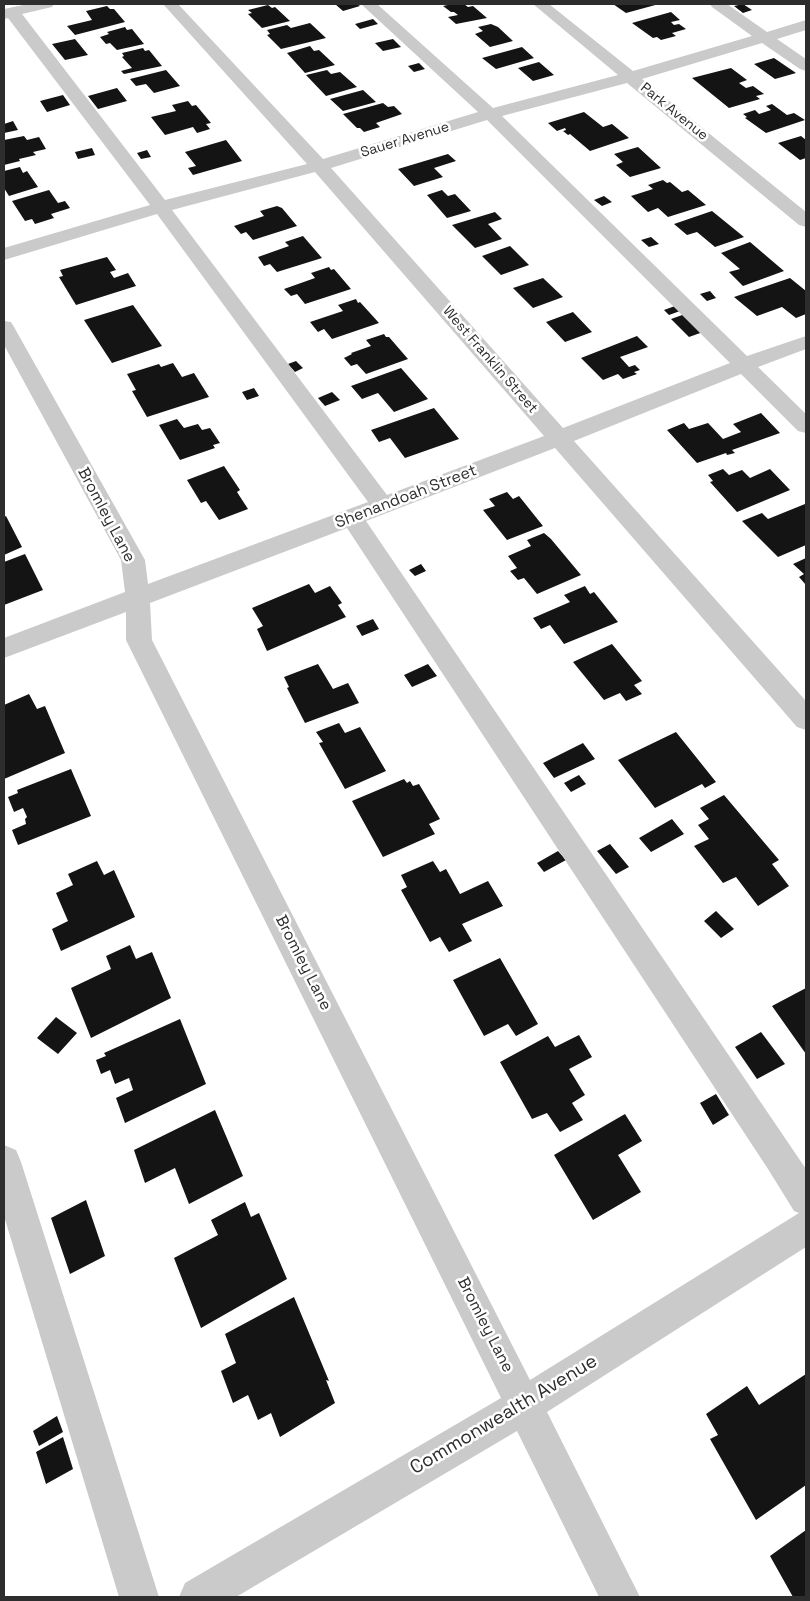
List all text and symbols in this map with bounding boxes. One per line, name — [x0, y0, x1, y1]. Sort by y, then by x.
street label: Park Avenue — [637, 80, 711, 144]
street label: Sauer Avenue — [359, 119, 451, 161]
street label: West Franklin Street — [439, 303, 541, 417]
street label: Shenandoah Street — [332, 461, 480, 533]
street label: Bromley Lane — [73, 464, 139, 566]
street label: Bromley Lane — [271, 912, 335, 1014]
street label: Bromley Lane — [453, 1274, 517, 1376]
street label: Commonwealth Avenue — [406, 1350, 602, 1480]

